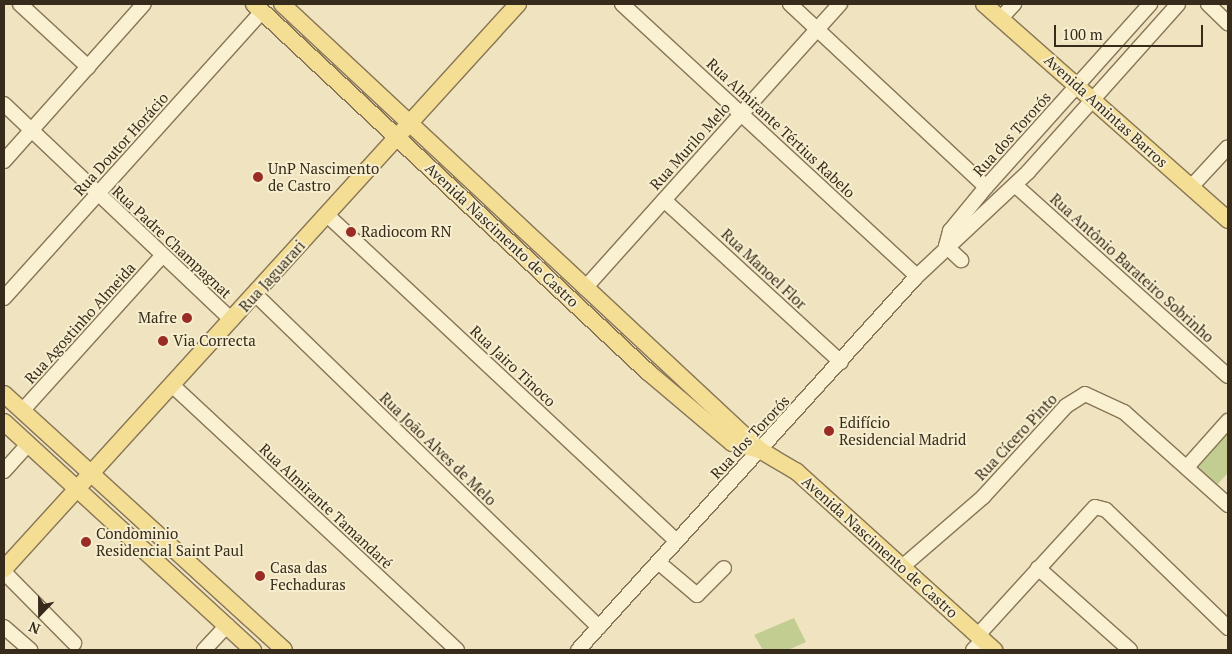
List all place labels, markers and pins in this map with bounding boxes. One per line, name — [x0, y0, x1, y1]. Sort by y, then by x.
place label: UnP Nascimento de Castro — [268, 159, 379, 194]
marker: UnP Nascimento de Castro — [252, 171, 264, 183]
place label: Radiocom RN — [361, 223, 451, 241]
marker: Radiocom RN — [345, 226, 357, 238]
place label: Mafre — [138, 309, 177, 327]
marker: Mafre — [181, 312, 193, 324]
place label: Via Correcta — [173, 332, 256, 350]
marker: Via Correcta — [157, 335, 169, 347]
place label: Edifício Residencial Madrid — [839, 413, 966, 448]
marker: Edifício Residencial Madrid — [823, 425, 835, 437]
place label: Condominio Residencial Saint Paul — [96, 524, 244, 559]
marker: Condominio Residencial Saint Paul — [80, 536, 92, 548]
place label: Casa das Fechaduras — [270, 558, 346, 593]
marker: Casa das Fechaduras — [254, 570, 266, 582]

